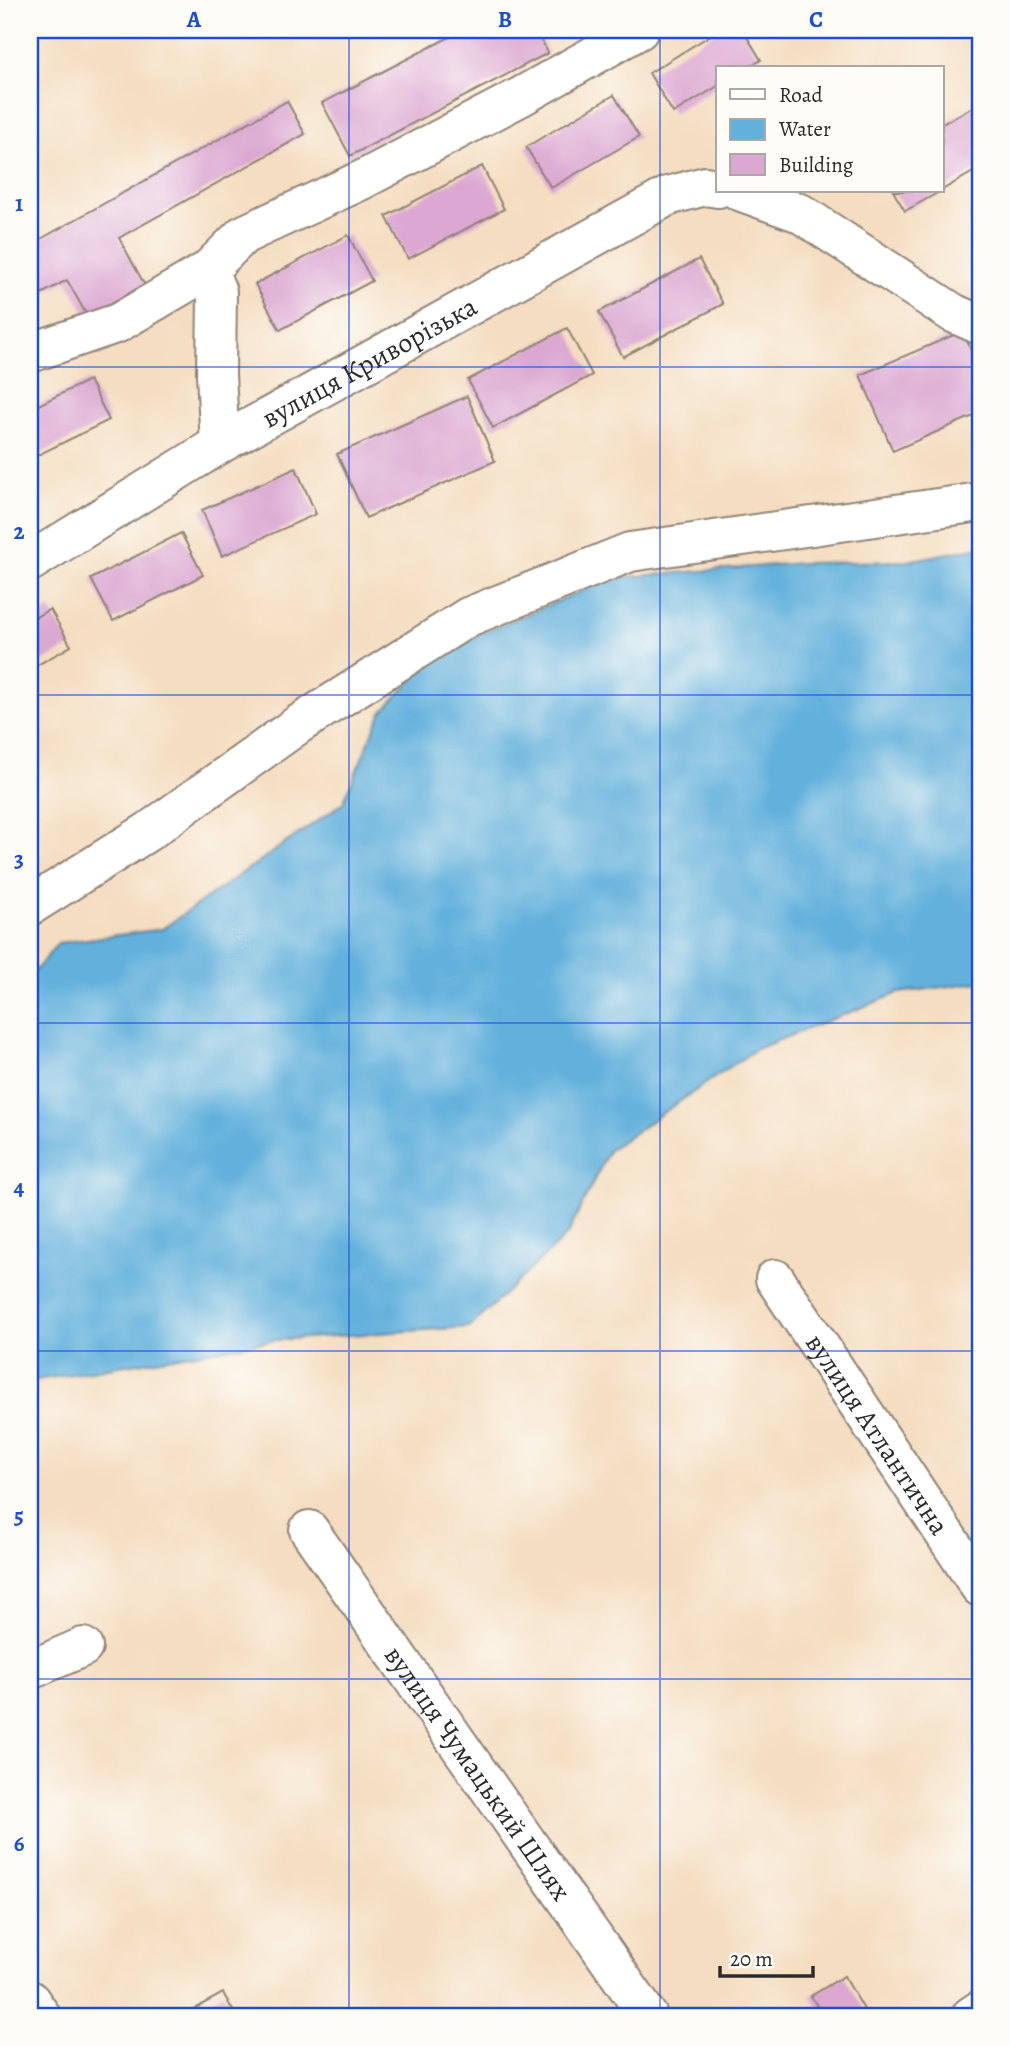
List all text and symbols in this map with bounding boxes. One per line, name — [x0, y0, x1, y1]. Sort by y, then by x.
text: A — [186, 4, 202, 35]
text: B — [498, 4, 512, 35]
text: C — [809, 4, 823, 35]
legend — [716, 66, 944, 192]
text: Road — [779, 81, 823, 109]
text: Water — [778, 115, 831, 143]
text: Building — [779, 151, 854, 179]
text: 1 — [15, 188, 23, 219]
street label: вулиця Криворізька — [255, 287, 484, 437]
text: 2 — [13, 516, 25, 547]
text: 3 — [14, 844, 24, 875]
text: 4 — [14, 1172, 25, 1203]
street label: вулиця Атлантична — [796, 1326, 958, 1543]
text: 5 — [14, 1500, 24, 1531]
street label: вулиця Чумацький Шлях — [375, 1638, 580, 1909]
text: 6 — [14, 1828, 25, 1859]
scale bar — [720, 1934, 812, 1978]
text: 20 m — [730, 1945, 773, 1973]

